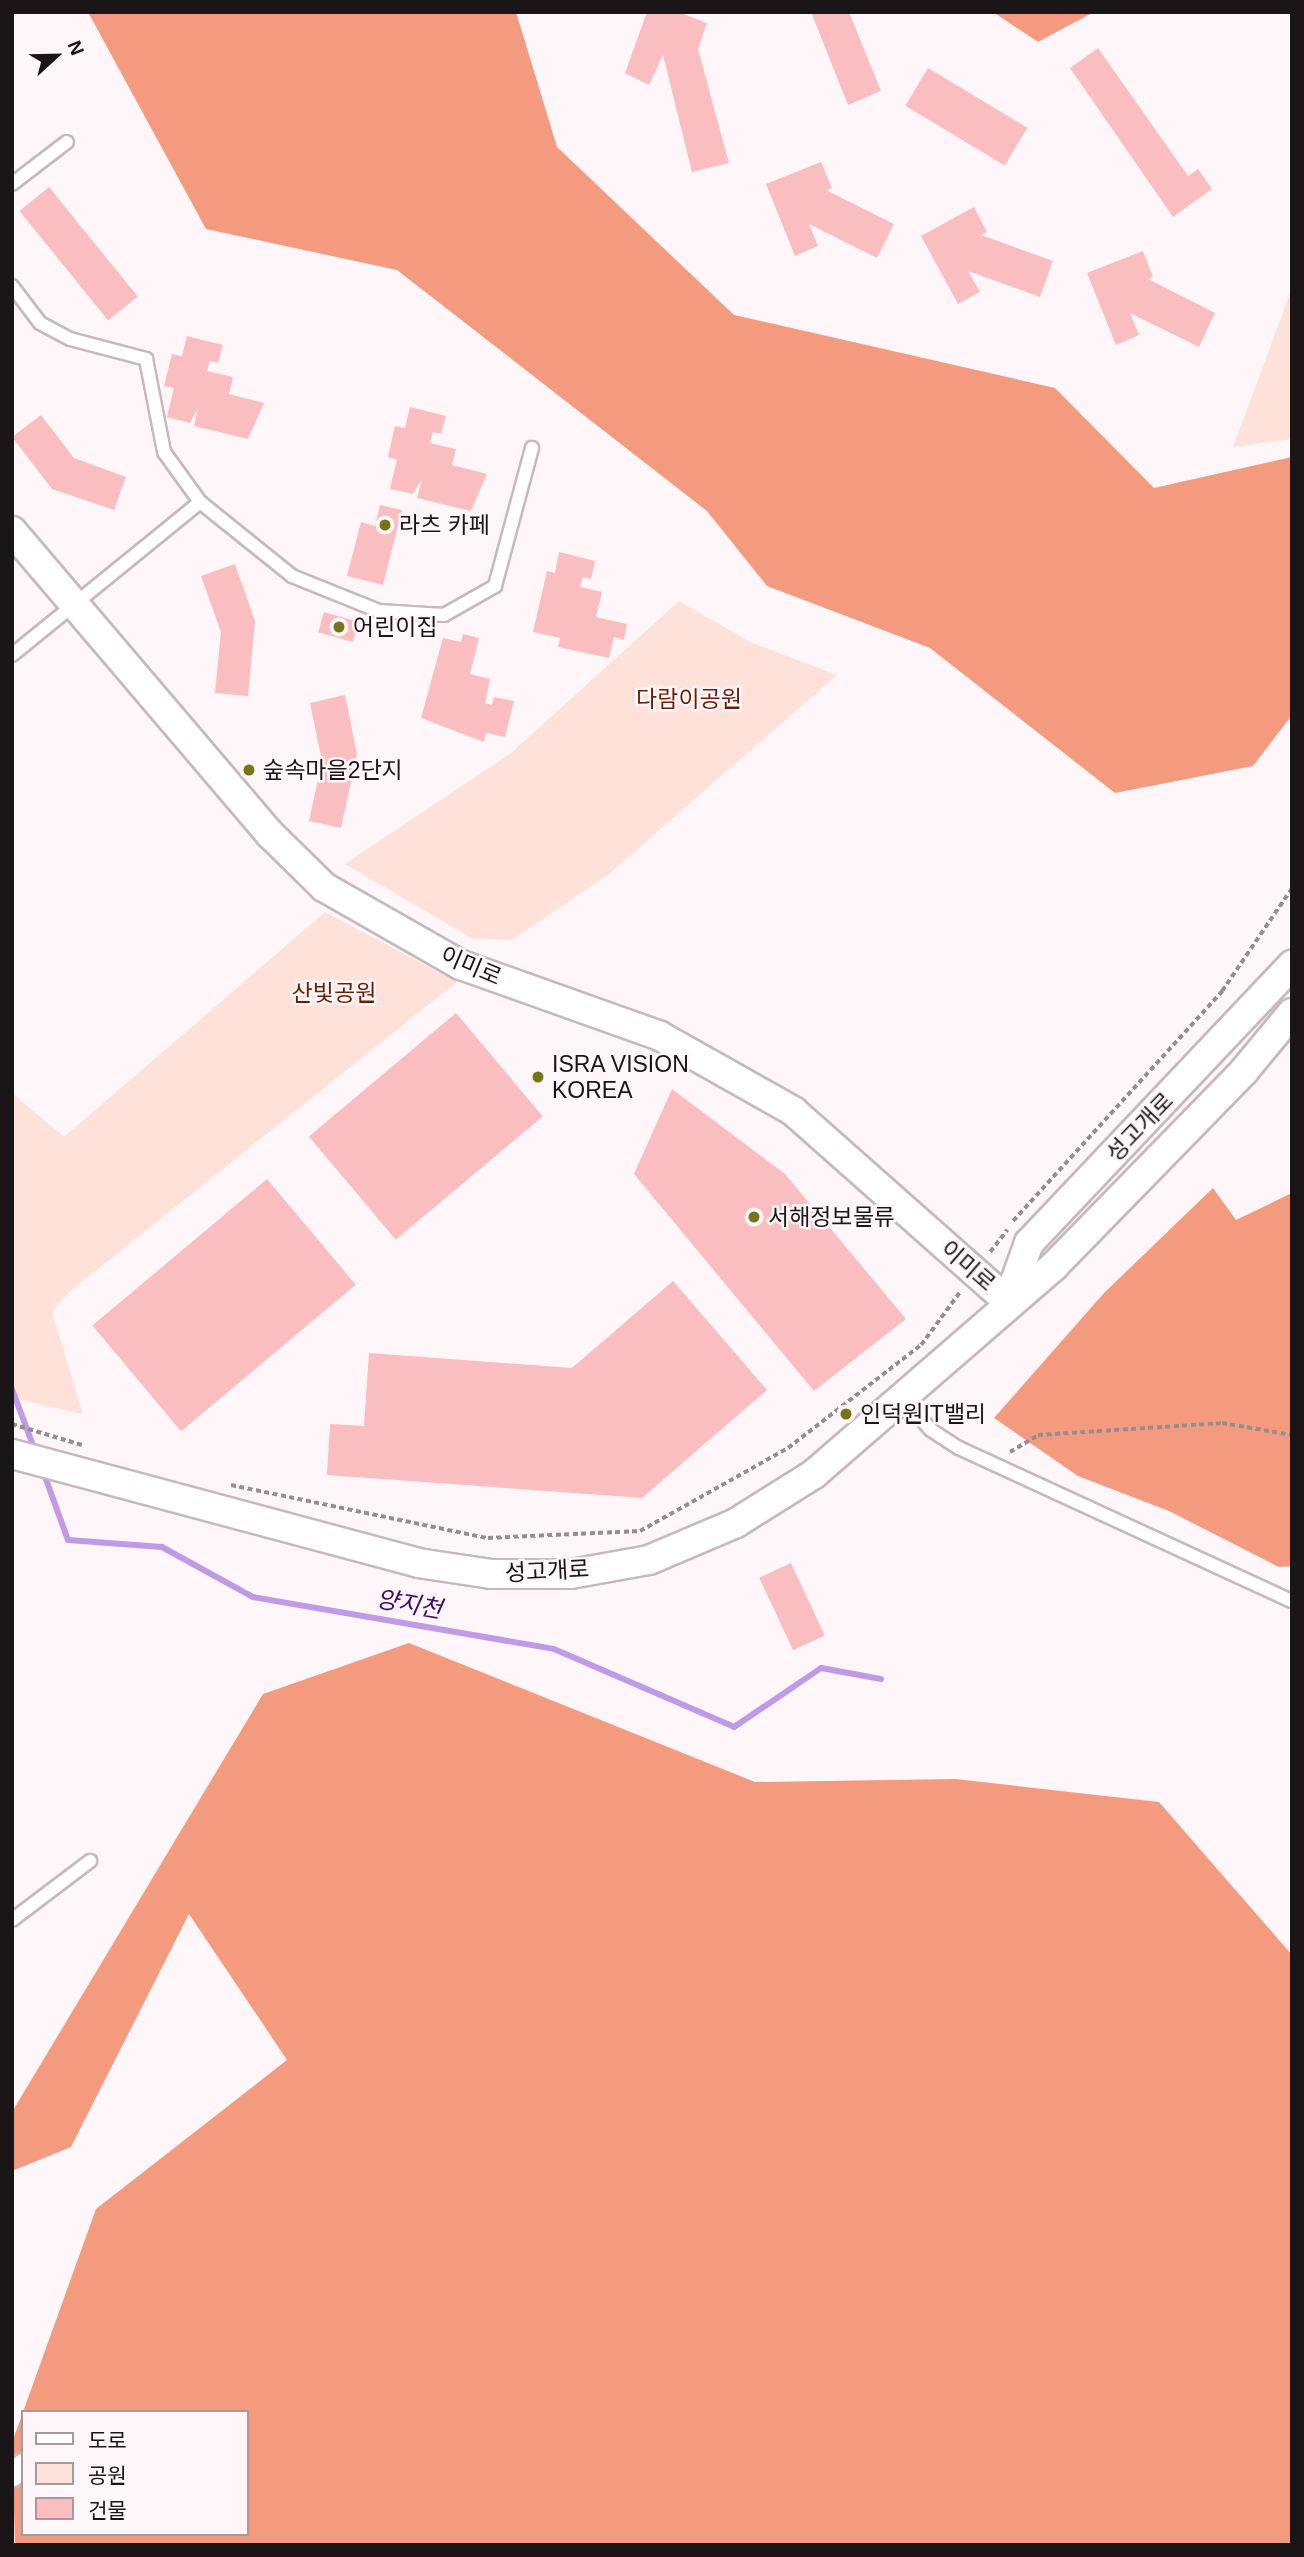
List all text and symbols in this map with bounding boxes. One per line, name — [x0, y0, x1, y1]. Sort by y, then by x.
north arrow — [21, 21, 91, 91]
text: N — [64, 38, 88, 58]
place label: 라츠 카페 — [399, 511, 490, 539]
marker: 라츠 카페 — [377, 517, 393, 533]
place label: 어린이집 — [353, 613, 438, 641]
marker: 어린이집 — [331, 619, 347, 635]
park label: 다람이공원 — [636, 685, 742, 713]
place label: 숲속마을2단지 — [263, 756, 403, 784]
marker: 숲속마을2단지 — [241, 762, 257, 778]
street label: 이미로 — [436, 941, 506, 991]
park label: 산빛공원 — [292, 979, 376, 1007]
place label: ISRA VISION KOREA — [552, 1050, 690, 1104]
marker: ISRA VISION KOREA — [530, 1069, 546, 1085]
street label: 성고개로 — [1101, 1087, 1179, 1167]
place label: 서해정보물류 — [768, 1203, 895, 1231]
marker: 서해정보물류 — [746, 1209, 762, 1225]
street label: 이미로 — [935, 1235, 1001, 1297]
place label: 인덕원IT밸리 — [860, 1400, 986, 1428]
marker: 인덕원IT밸리 — [838, 1406, 854, 1422]
street label: 성고개로 — [504, 1555, 590, 1587]
water label: 양지천 — [374, 1584, 444, 1624]
legend — [21, 2410, 248, 2536]
text: 도로 — [88, 2429, 127, 2452]
text: 공원 — [88, 2464, 127, 2487]
text: 건물 — [88, 2499, 127, 2522]

